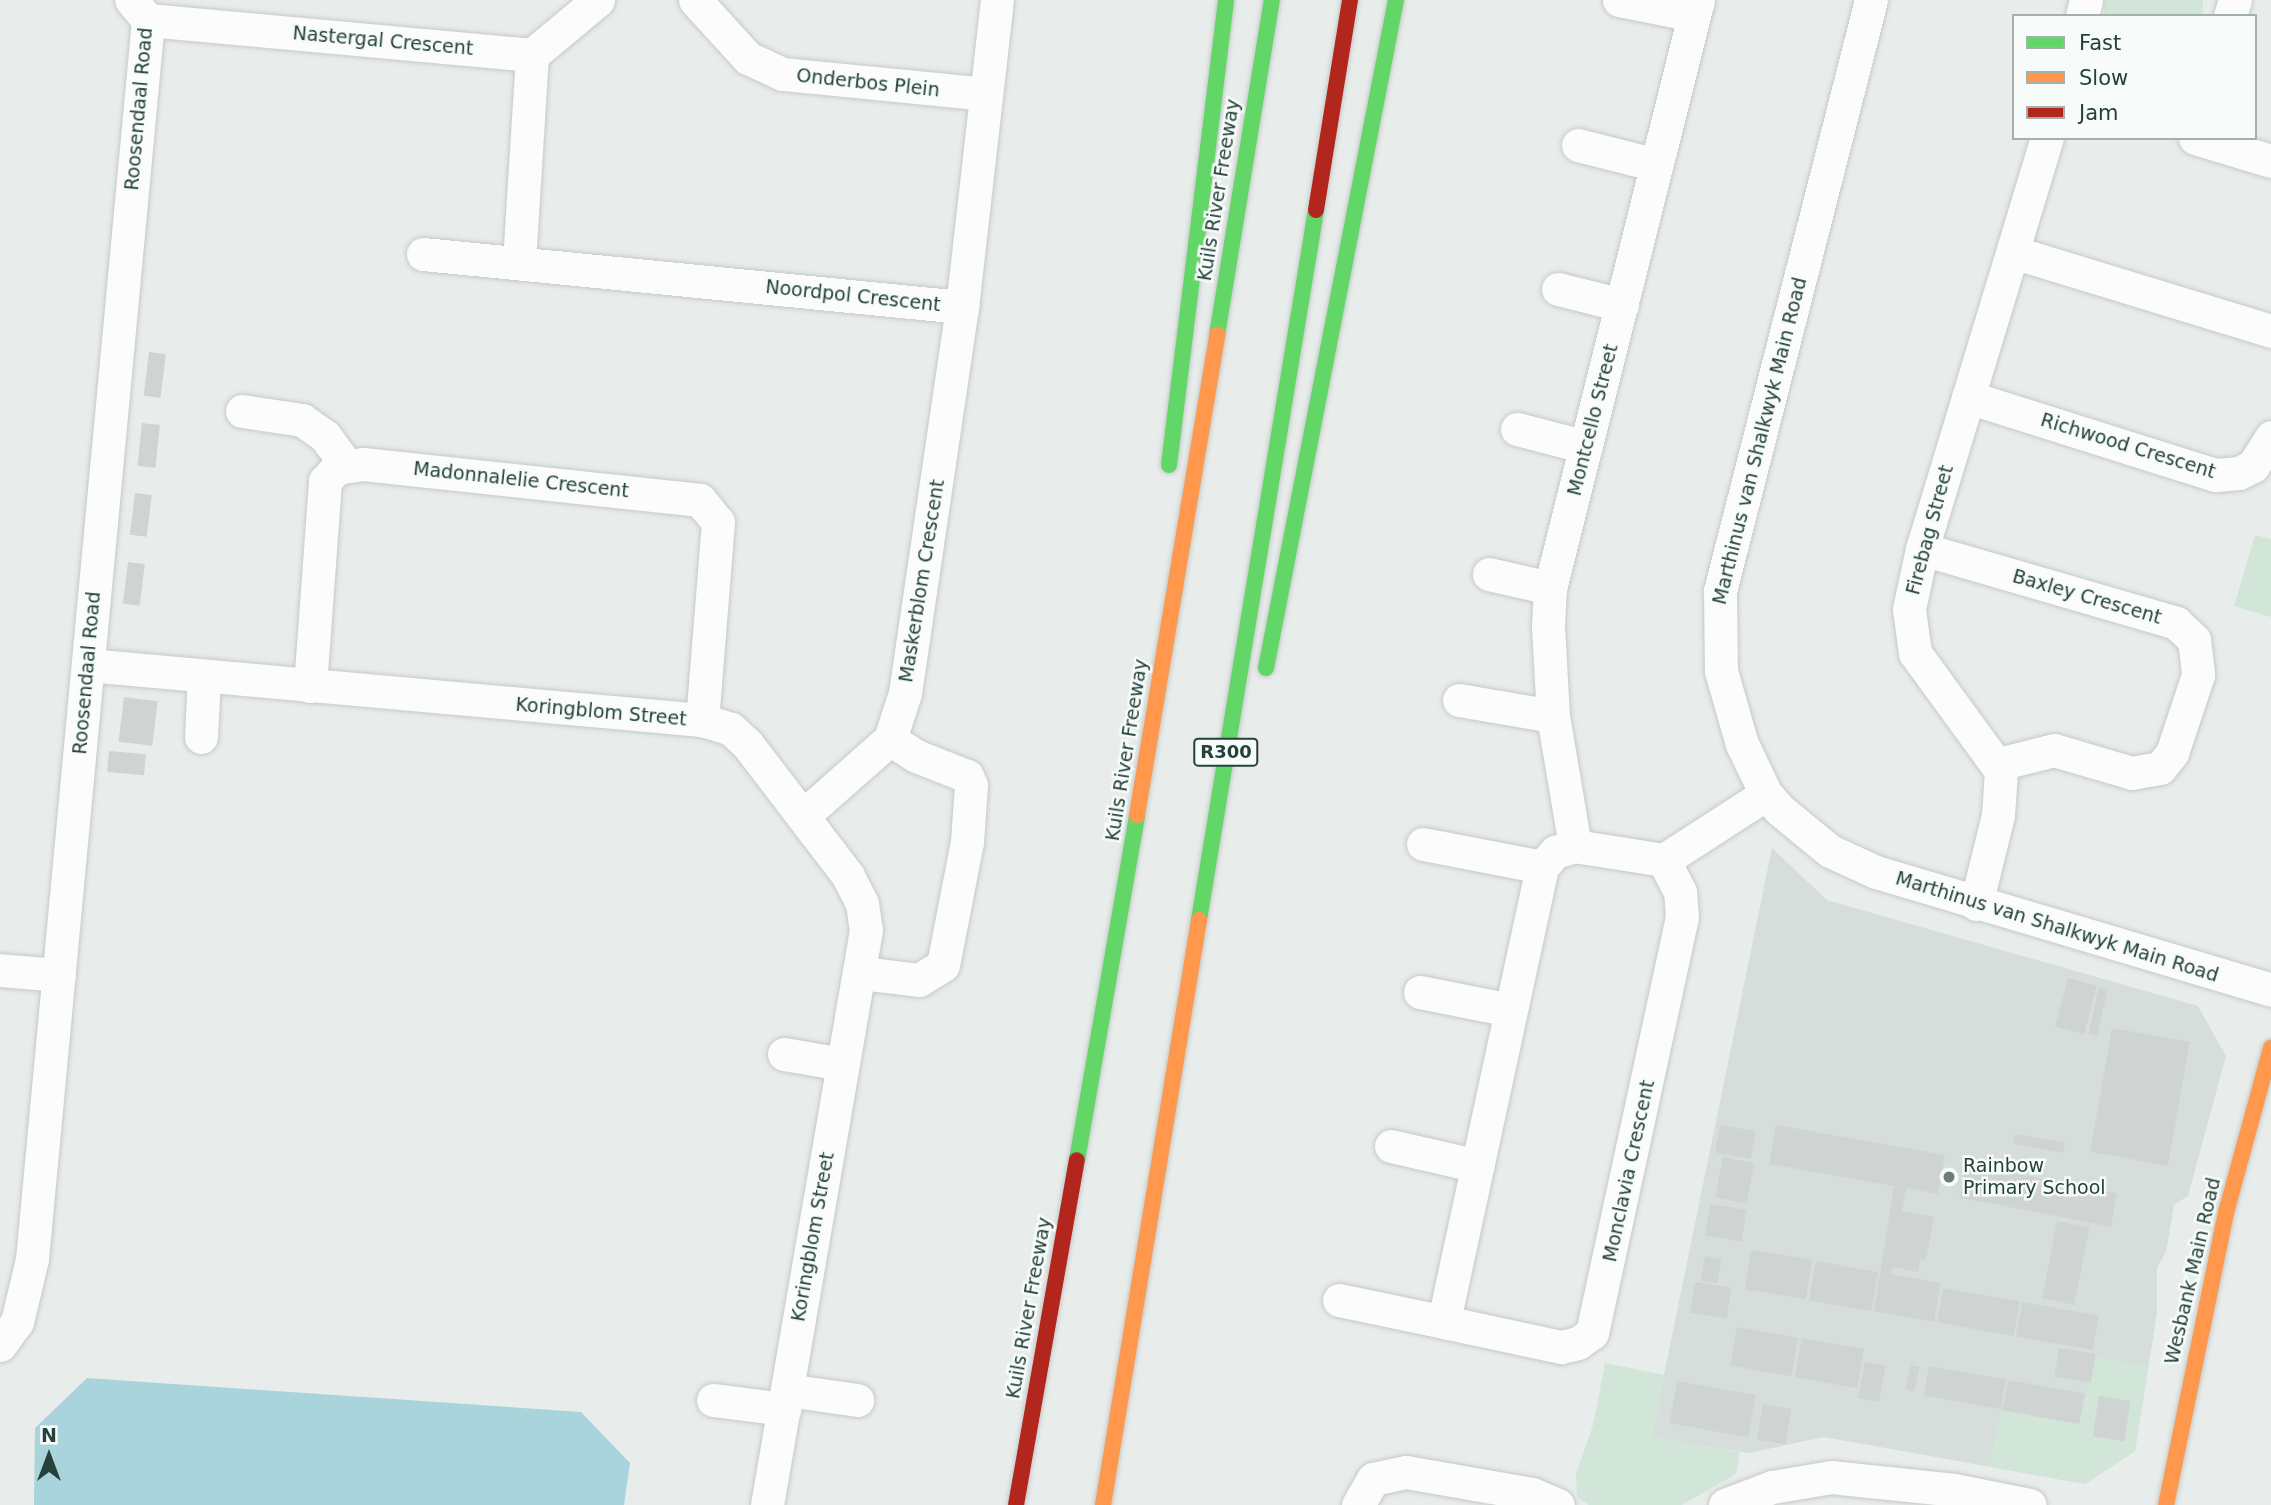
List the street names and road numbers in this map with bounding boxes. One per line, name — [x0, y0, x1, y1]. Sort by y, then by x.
street label: Nastergal Crescent — [292, 22, 474, 60]
street label: Roosendaal Road — [121, 27, 157, 191]
street label: Onderbos Plein — [795, 64, 941, 102]
street label: Kuils River Freeway — [1193, 97, 1245, 283]
street label: Noordpol Crescent — [764, 275, 942, 317]
street label: Marthinus van Shalkwyk Main Road — [1708, 275, 1812, 607]
street label: Montcello Street — [1563, 342, 1623, 498]
street label: Richwood Crescent — [2038, 409, 2218, 483]
street label: Madonnalelie Crescent — [412, 457, 630, 503]
street label: Firebag Street — [1902, 463, 1958, 597]
street label: Maskerblom Crescent — [895, 478, 949, 684]
street label: Baxley Crescent — [2010, 565, 2164, 629]
street label: Roosendaal Road — [69, 591, 105, 755]
street label: Kuils River Freeway — [1101, 657, 1153, 843]
street label: Koringblom Street — [515, 693, 687, 731]
road number: R300 — [1193, 738, 1259, 766]
street label: Marthinus van Shalkwyk Main Road — [1893, 867, 2221, 987]
street label: Monclavia Crescent — [1599, 1078, 1659, 1264]
street label: Koringblom Street — [787, 1151, 839, 1323]
street label: Wesbank Main Road — [2160, 1175, 2226, 1367]
street label: Kuils River Freeway — [1002, 1215, 1056, 1401]

